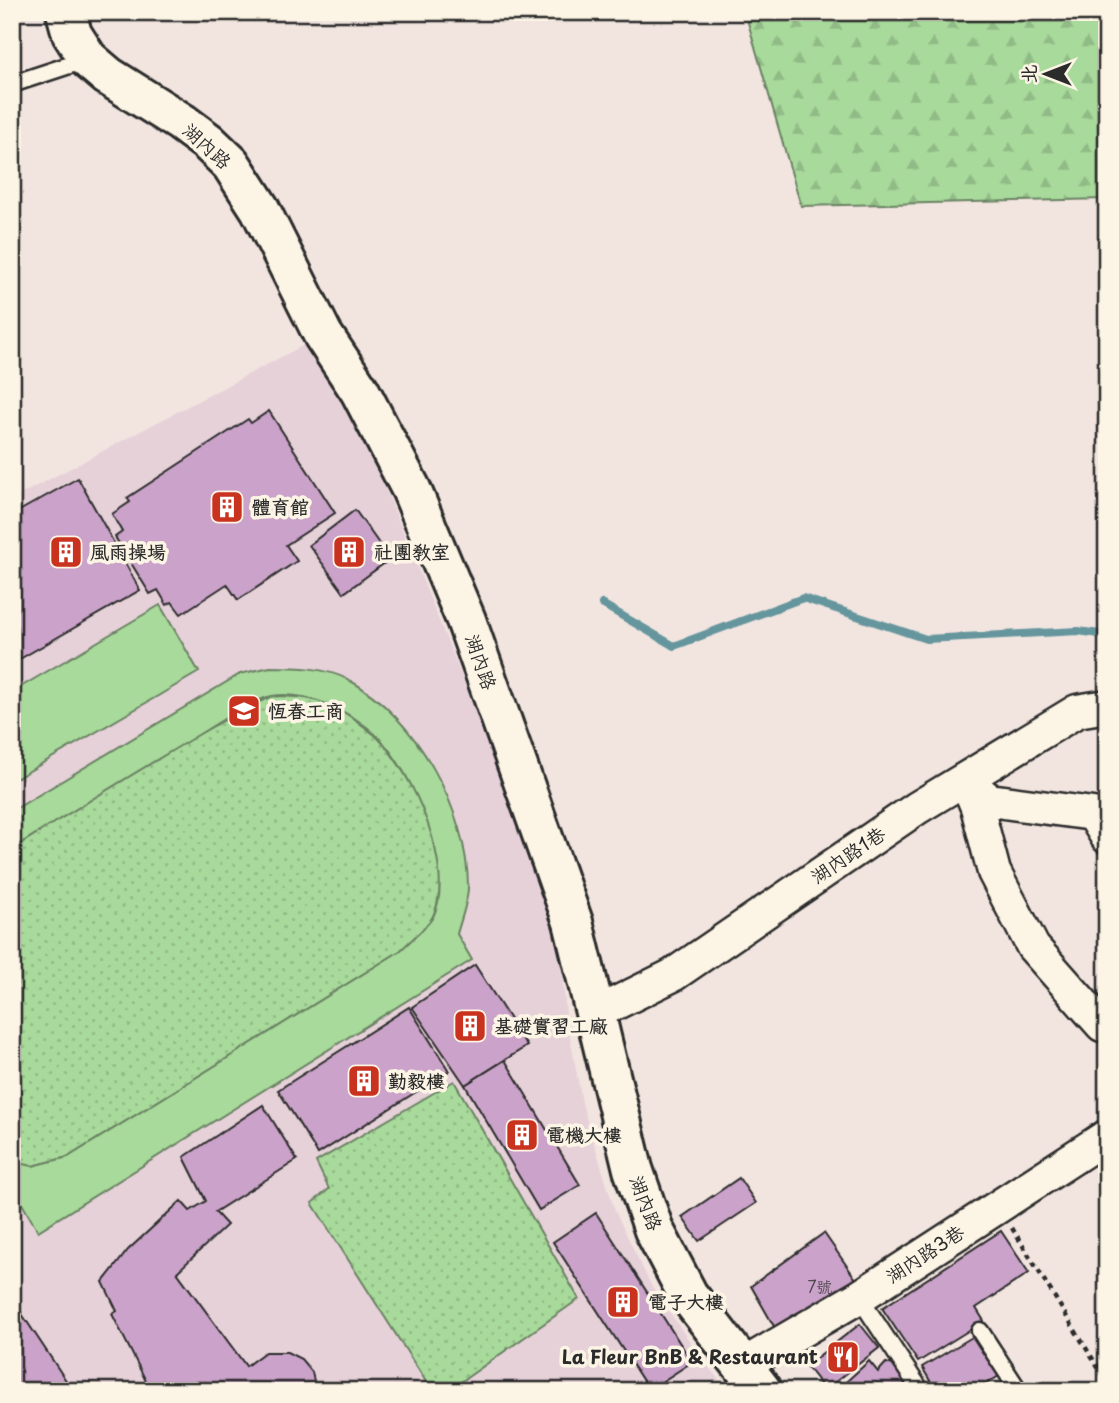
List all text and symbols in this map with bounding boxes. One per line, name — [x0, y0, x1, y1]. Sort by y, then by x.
north arrow — [1010, 38, 1080, 108]
text: 北 — [1014, 64, 1042, 84]
street label: 湖內路 — [177, 116, 238, 175]
building icon: 體育館 — [208, 488, 246, 526]
place label: 體育館 — [252, 492, 309, 520]
building icon: 風雨操場 — [47, 533, 85, 571]
building icon: 社團教室 — [330, 533, 368, 571]
place label: 風雨操場 — [90, 537, 166, 565]
place label: 社團教室 — [374, 537, 450, 565]
street label: 湖內路 — [459, 630, 504, 693]
school or university icon: 恆春工商 — [225, 692, 263, 730]
place label: 恆春工商 — [268, 696, 344, 724]
street label: 湖內路1巷 — [805, 819, 890, 889]
building icon: 基礎實習工廠 — [451, 1007, 489, 1045]
place label: 基礎實習工廠 — [494, 1011, 608, 1039]
building icon: 勤毅樓 — [345, 1062, 383, 1100]
place label: 勤毅樓 — [388, 1066, 445, 1094]
building icon: 電機大樓 — [503, 1116, 541, 1154]
place label: 電機大樓 — [546, 1120, 622, 1148]
street label: 湖內路 — [624, 1171, 670, 1234]
street label: 湖內路3巷 — [880, 1217, 969, 1289]
house number: 7號 — [807, 1274, 833, 1298]
building icon: 電子大樓 — [604, 1283, 642, 1321]
place label: 電子大樓 — [648, 1287, 724, 1315]
restaurant icon: La Fleur BnB & Restaurant — [824, 1338, 862, 1376]
place label: La Fleur BnB & Restaurant — [562, 1342, 818, 1370]

